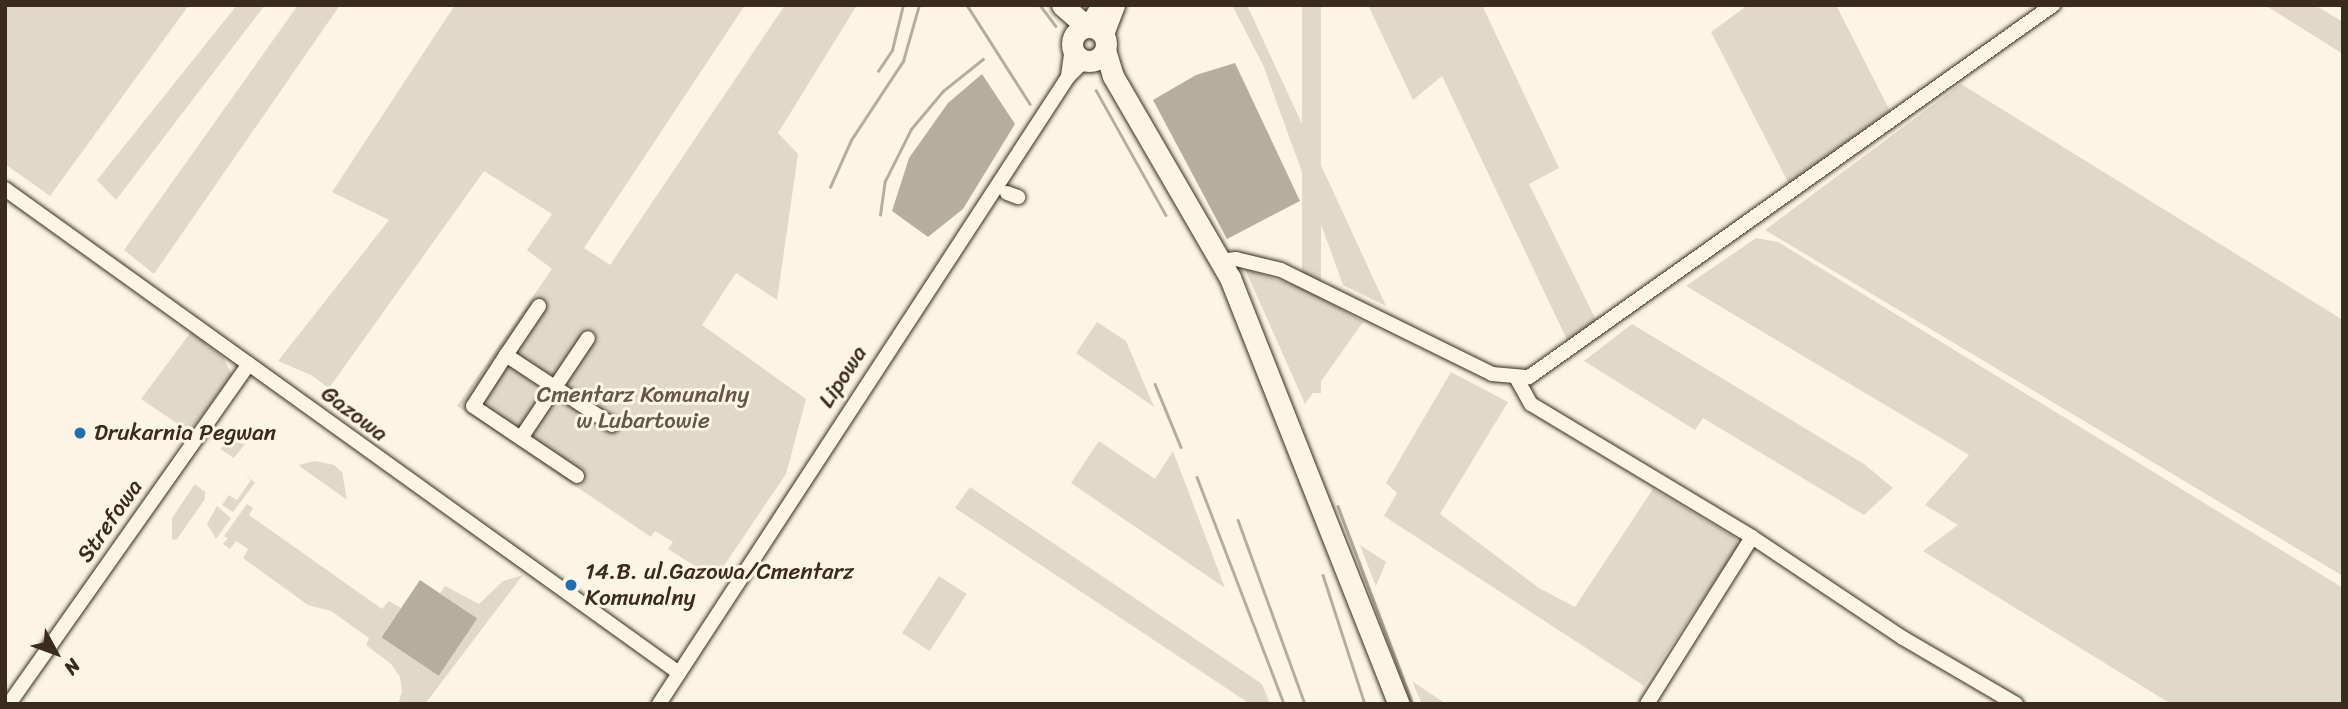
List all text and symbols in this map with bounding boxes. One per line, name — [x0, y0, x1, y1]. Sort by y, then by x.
street label: Lipowa — [813, 341, 873, 413]
street label: Gazowa — [315, 380, 393, 448]
park label: Cmentarz Komunalny w Lubartowie — [536, 381, 750, 435]
place label: Drukarnia Pegwan — [94, 419, 276, 447]
marker: Drukarnia Pegwan — [72, 425, 88, 441]
street label: Strefowa — [71, 474, 149, 568]
place label: 14.B. ul.Gazowa/Cmentarz Komunalny — [585, 558, 854, 612]
marker: 14.B. ul.Gazowa/Cmentarz Komunalny — [563, 577, 579, 593]
north arrow — [21, 618, 91, 688]
text: N — [55, 651, 89, 683]

